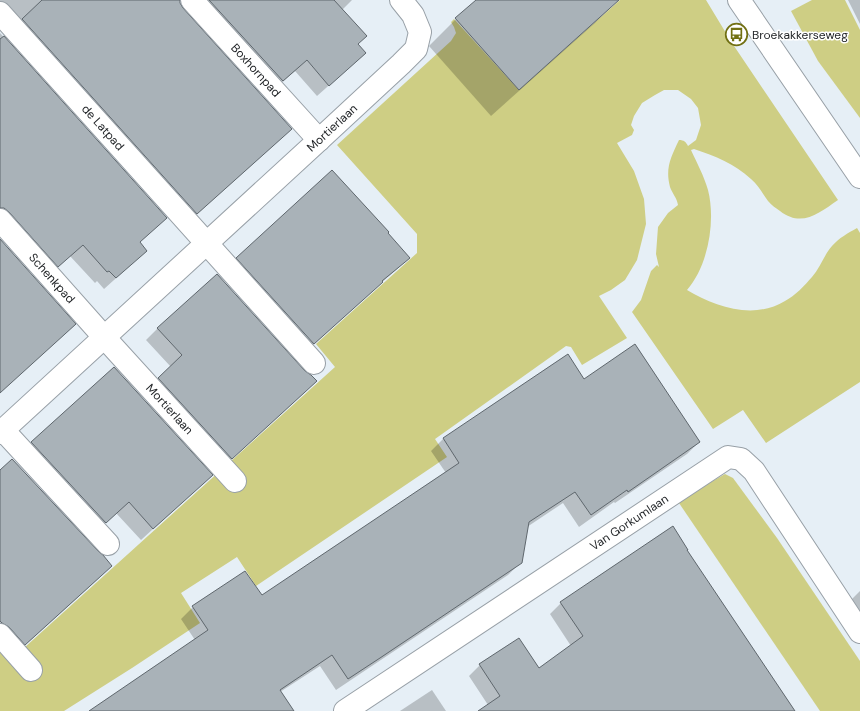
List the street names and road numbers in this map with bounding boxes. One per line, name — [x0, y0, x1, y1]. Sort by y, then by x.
street label: Boxhornpad — [227, 40, 284, 101]
street label: Mortierlaan — [303, 100, 361, 155]
street label: de Latpad — [78, 101, 128, 154]
street label: Schenkpad — [25, 250, 78, 307]
street label: Mortierlaan — [142, 380, 197, 438]
street label: Van Gorkumlaan — [587, 491, 672, 554]

